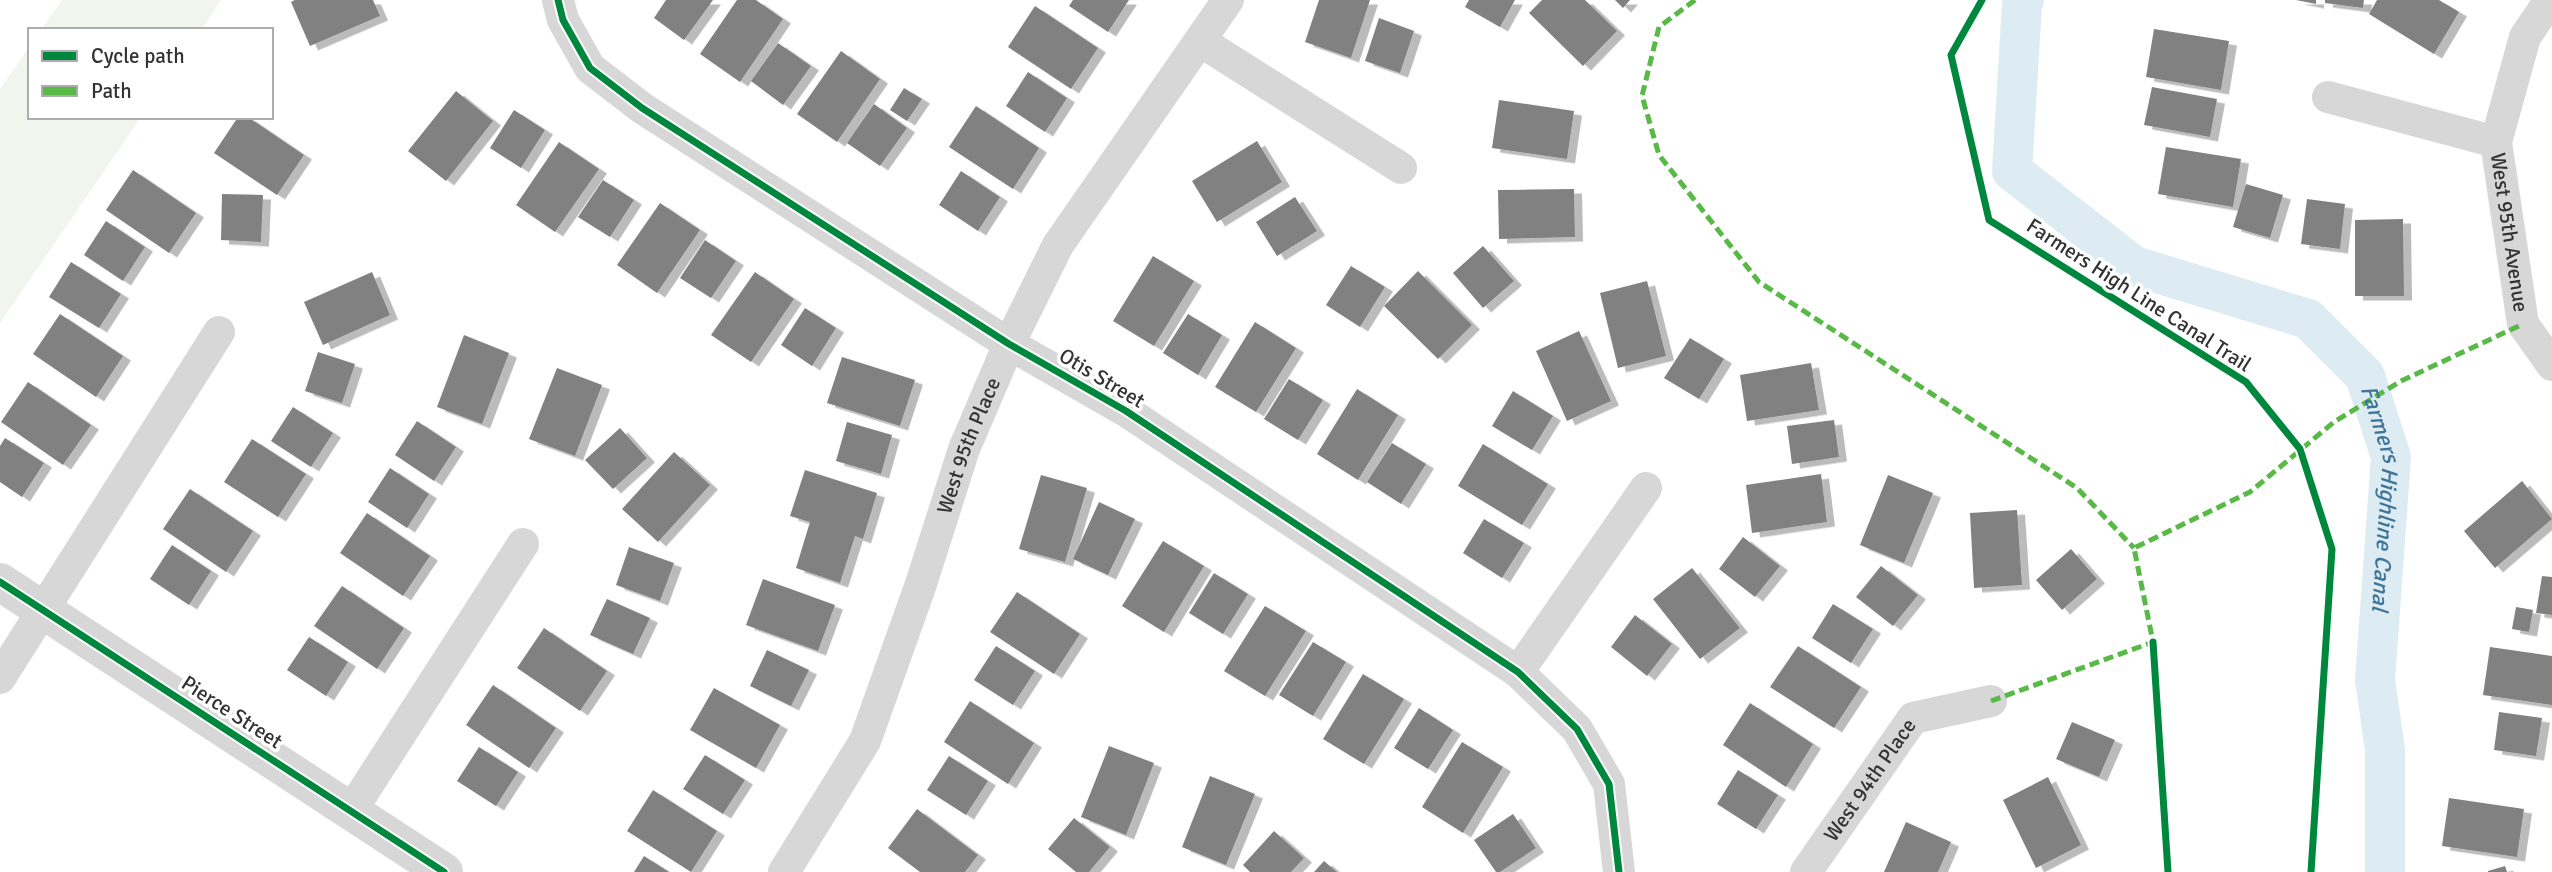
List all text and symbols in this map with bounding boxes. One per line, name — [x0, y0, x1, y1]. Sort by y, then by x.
legend — [28, 28, 273, 119]
text: Cycle path — [91, 43, 185, 69]
text: Path — [91, 78, 132, 104]
street label: West 95th Avenue — [2485, 151, 2534, 314]
street label: Farmers High Line Canal Trail — [2022, 213, 2256, 377]
street label: Otis Street — [1054, 342, 1150, 414]
street label: West 95th Place — [931, 374, 1006, 517]
water label: Farmers Highline Canal — [2354, 381, 2406, 615]
street label: Pierce Street — [177, 670, 287, 754]
street label: West 94th Place — [1818, 714, 1922, 846]

